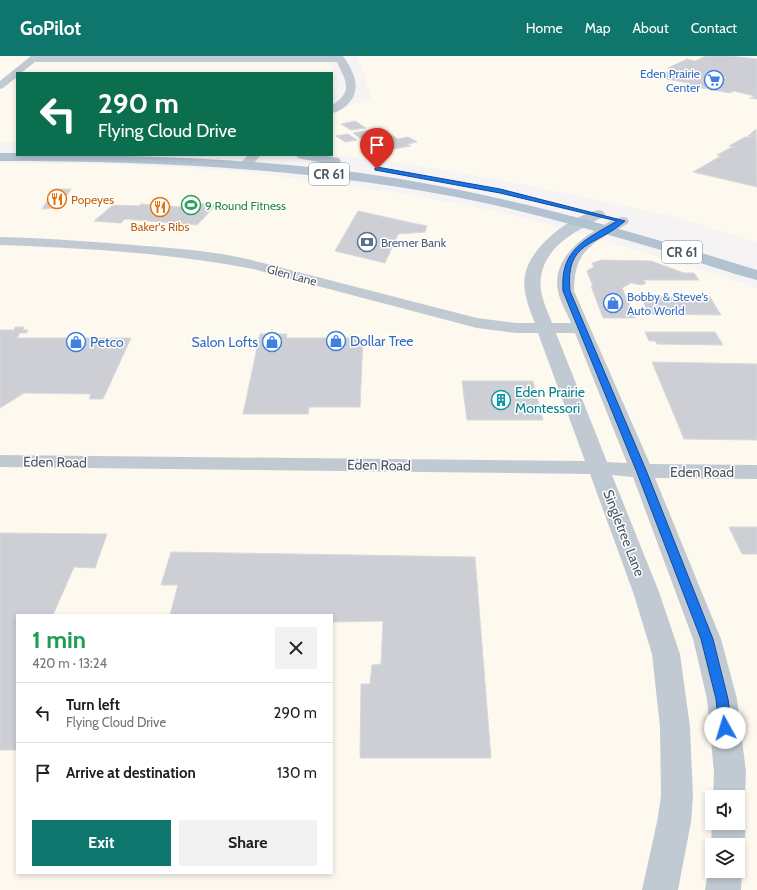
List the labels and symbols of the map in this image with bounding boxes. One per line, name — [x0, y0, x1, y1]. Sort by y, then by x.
place label: Eden Prairie Center — [640, 66, 700, 95]
supermarket icon: Eden Prairie Center — [703, 69, 725, 91]
pin — [360, 128, 394, 169]
road number: CR 61 — [309, 163, 349, 185]
restaurant icon: Popeyes — [46, 188, 68, 210]
place label: Popeyes — [71, 192, 114, 207]
sports icon: 9 Round Fitness — [180, 194, 202, 216]
restaurant icon: Baker's Ribs — [149, 196, 171, 218]
place label: 9 Round Fitness — [205, 198, 286, 213]
place label: Baker's Ribs — [131, 219, 189, 234]
bank icon: Bremer Bank — [356, 231, 378, 253]
place label: Bremer Bank — [381, 235, 447, 250]
road number: CR 61 — [662, 241, 702, 263]
street label: Glen Lane — [265, 261, 319, 289]
place label: Bobby & Steve's Auto World — [627, 289, 708, 318]
shop icon: Bobby & Steve's Auto World — [602, 292, 624, 314]
shop icon: Dollar Tree — [325, 330, 347, 352]
shop icon: Petco — [65, 331, 87, 353]
shop icon: Salon Lofts — [261, 331, 283, 353]
place label: Dollar Tree — [350, 332, 414, 350]
place label: Petco — [90, 333, 124, 351]
place label: Salon Lofts — [192, 333, 258, 351]
place label: Eden Prairie Montessori — [515, 383, 585, 417]
building icon: Eden Prairie Montessori — [490, 389, 512, 411]
street label: Eden Road — [23, 452, 87, 472]
street label: Eden Road — [347, 455, 411, 475]
street label: Eden Road — [670, 463, 734, 481]
street label: Singletree Lane — [599, 487, 649, 579]
position arrow — [704, 707, 746, 749]

